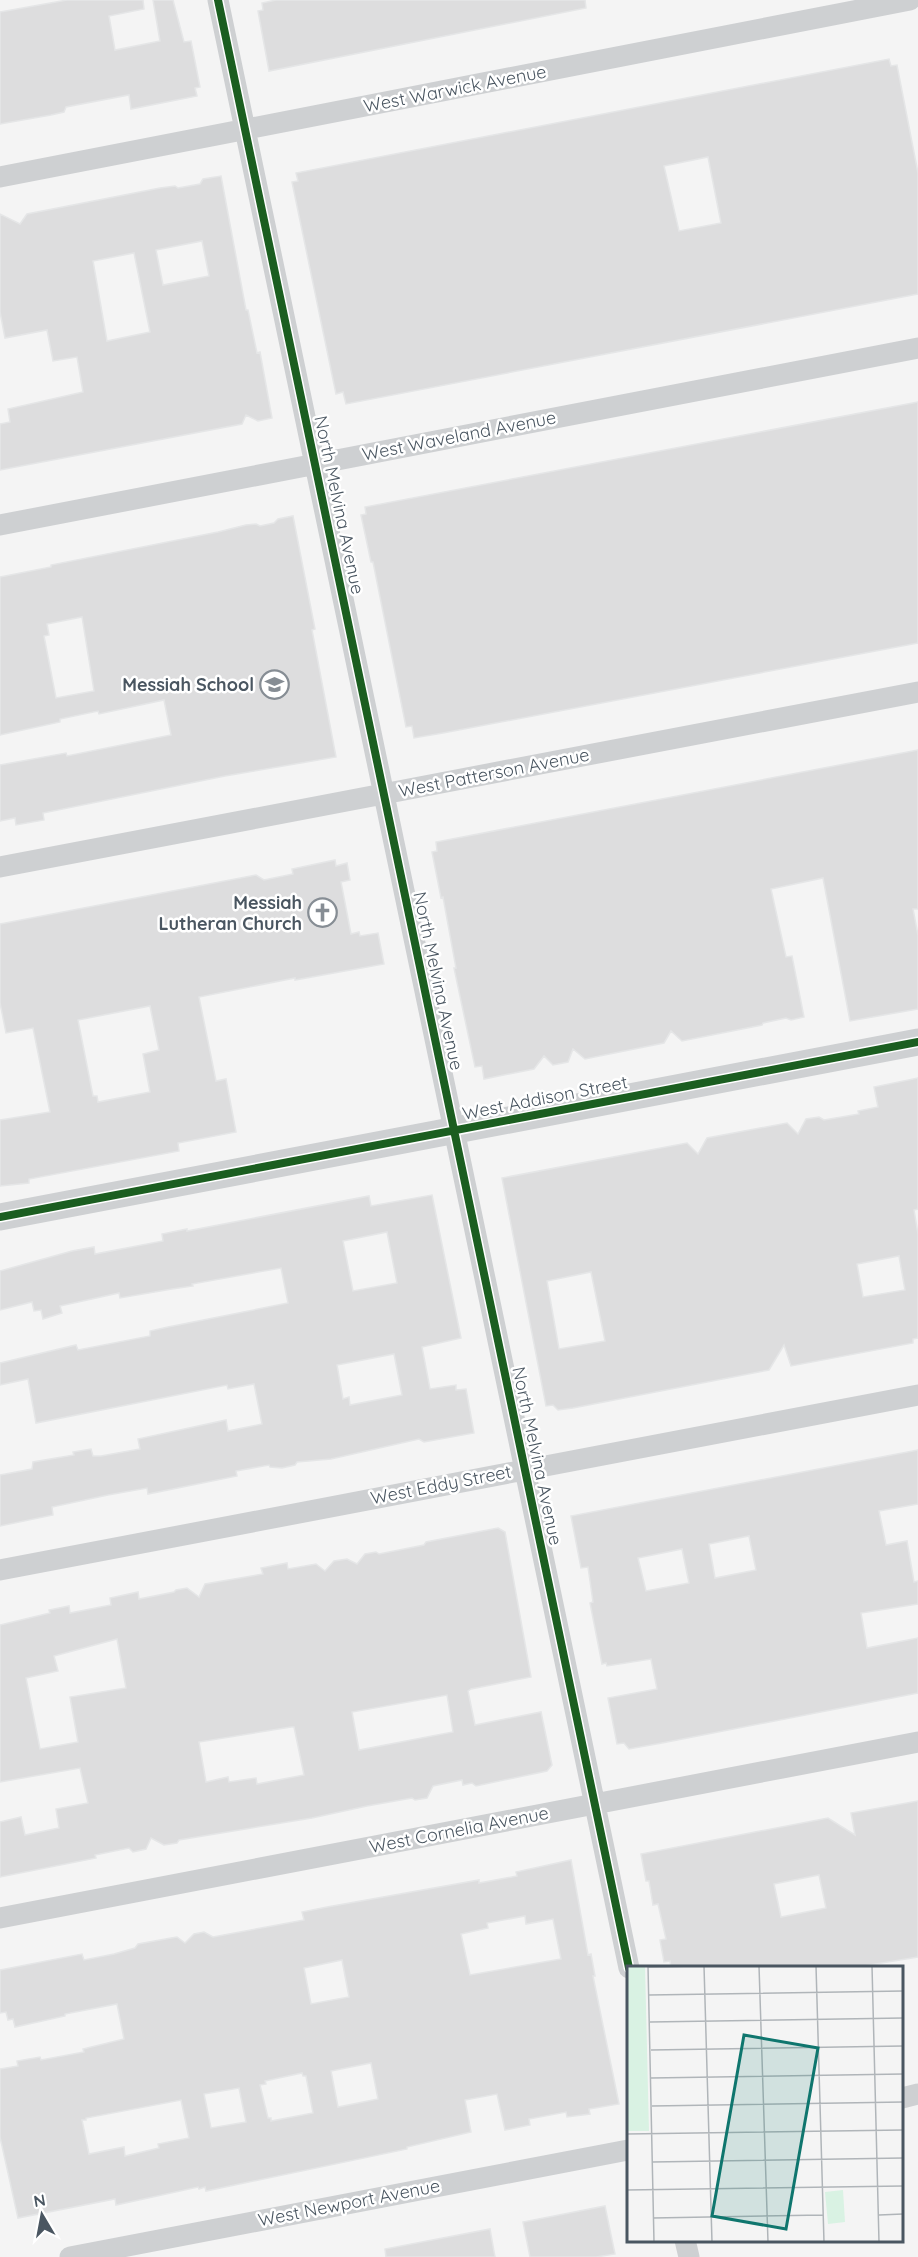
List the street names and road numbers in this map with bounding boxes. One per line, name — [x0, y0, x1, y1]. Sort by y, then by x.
street label: West Warwick Avenue — [362, 60, 548, 117]
street label: West Waveland Avenue — [360, 405, 558, 466]
street label: North Melvina Avenue — [309, 413, 370, 596]
street label: West Patterson Avenue — [397, 743, 591, 802]
street label: North Melvina Avenue — [408, 889, 469, 1072]
street label: West Addison Street — [460, 1070, 630, 1125]
street label: North Melvina Avenue — [507, 1364, 568, 1547]
street label: West Eddy Street — [369, 1460, 513, 1509]
street label: West Cornelia Avenue — [367, 1801, 551, 1858]
street label: West Newport Avenue — [256, 2174, 442, 2231]

